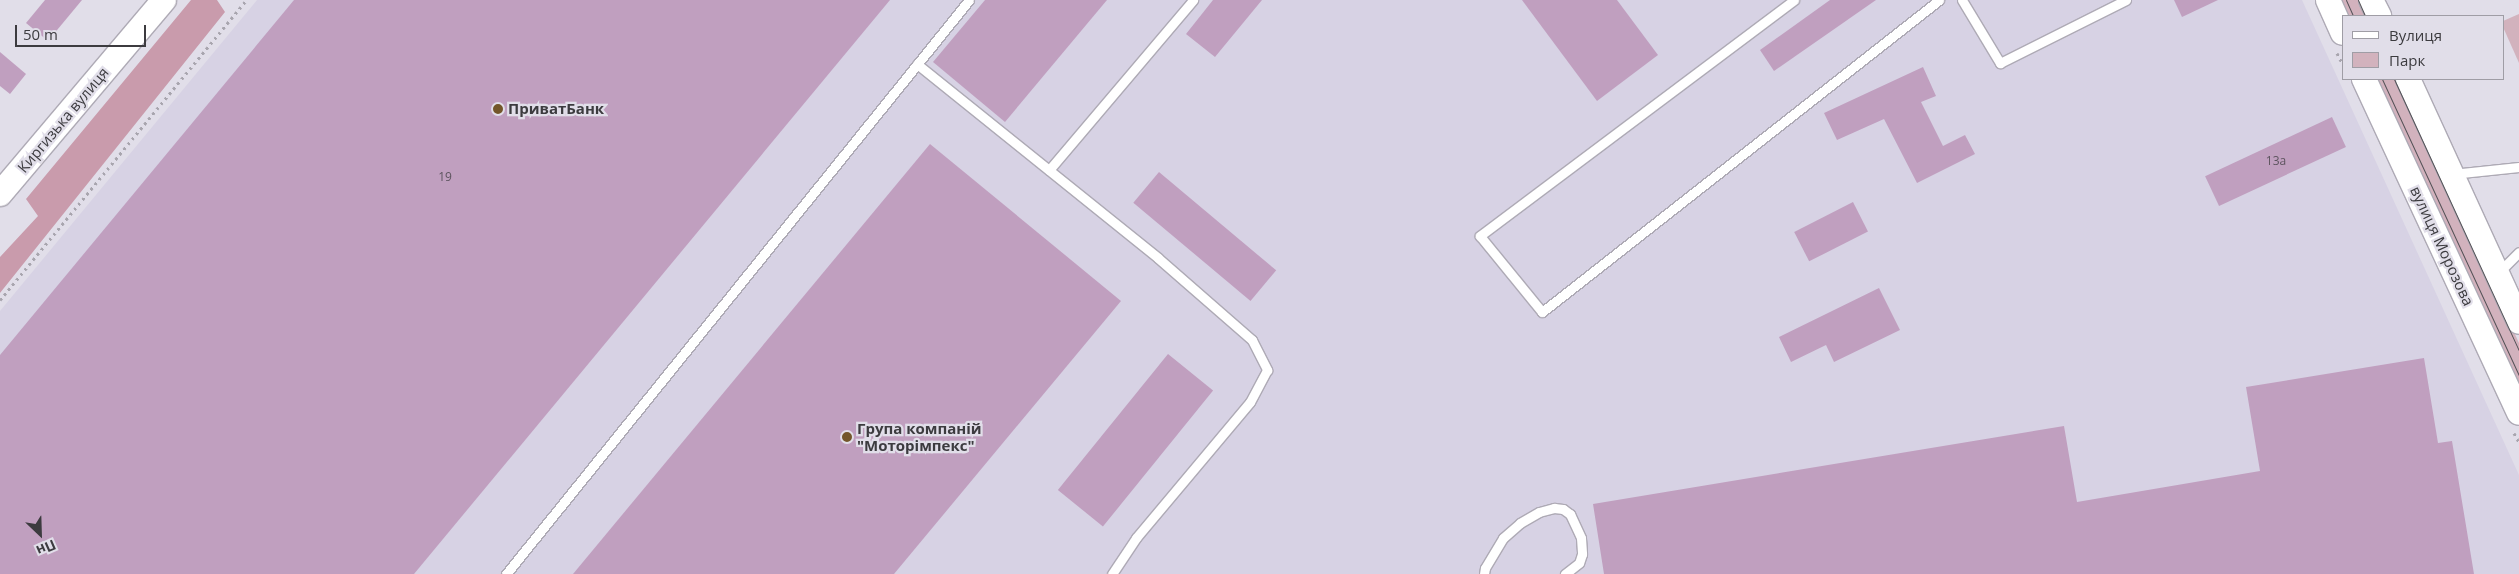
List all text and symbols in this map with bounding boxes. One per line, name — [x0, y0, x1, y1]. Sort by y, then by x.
scale bar — [18, 15, 149, 47]
legend — [2342, 15, 2504, 80]
text: 50 m — [23, 24, 58, 44]
text: Вулиця — [2389, 25, 2442, 45]
text: Парк — [2389, 50, 2425, 70]
street label: Киргизька вулиця — [14, 64, 112, 176]
place label: ПриватБанк — [508, 100, 604, 118]
marker: ПриватБанк — [492, 103, 504, 115]
house number: 13а — [2266, 154, 2286, 168]
house number: 19 — [438, 170, 452, 184]
street label: вулиця Морозова — [2406, 183, 2478, 309]
place label: Група компаній "Моторімпекс" — [857, 419, 982, 454]
marker: Група компаній "Моторімпекс" — [841, 431, 853, 443]
north arrow — [15, 509, 65, 559]
text: Пн — [33, 535, 59, 561]

